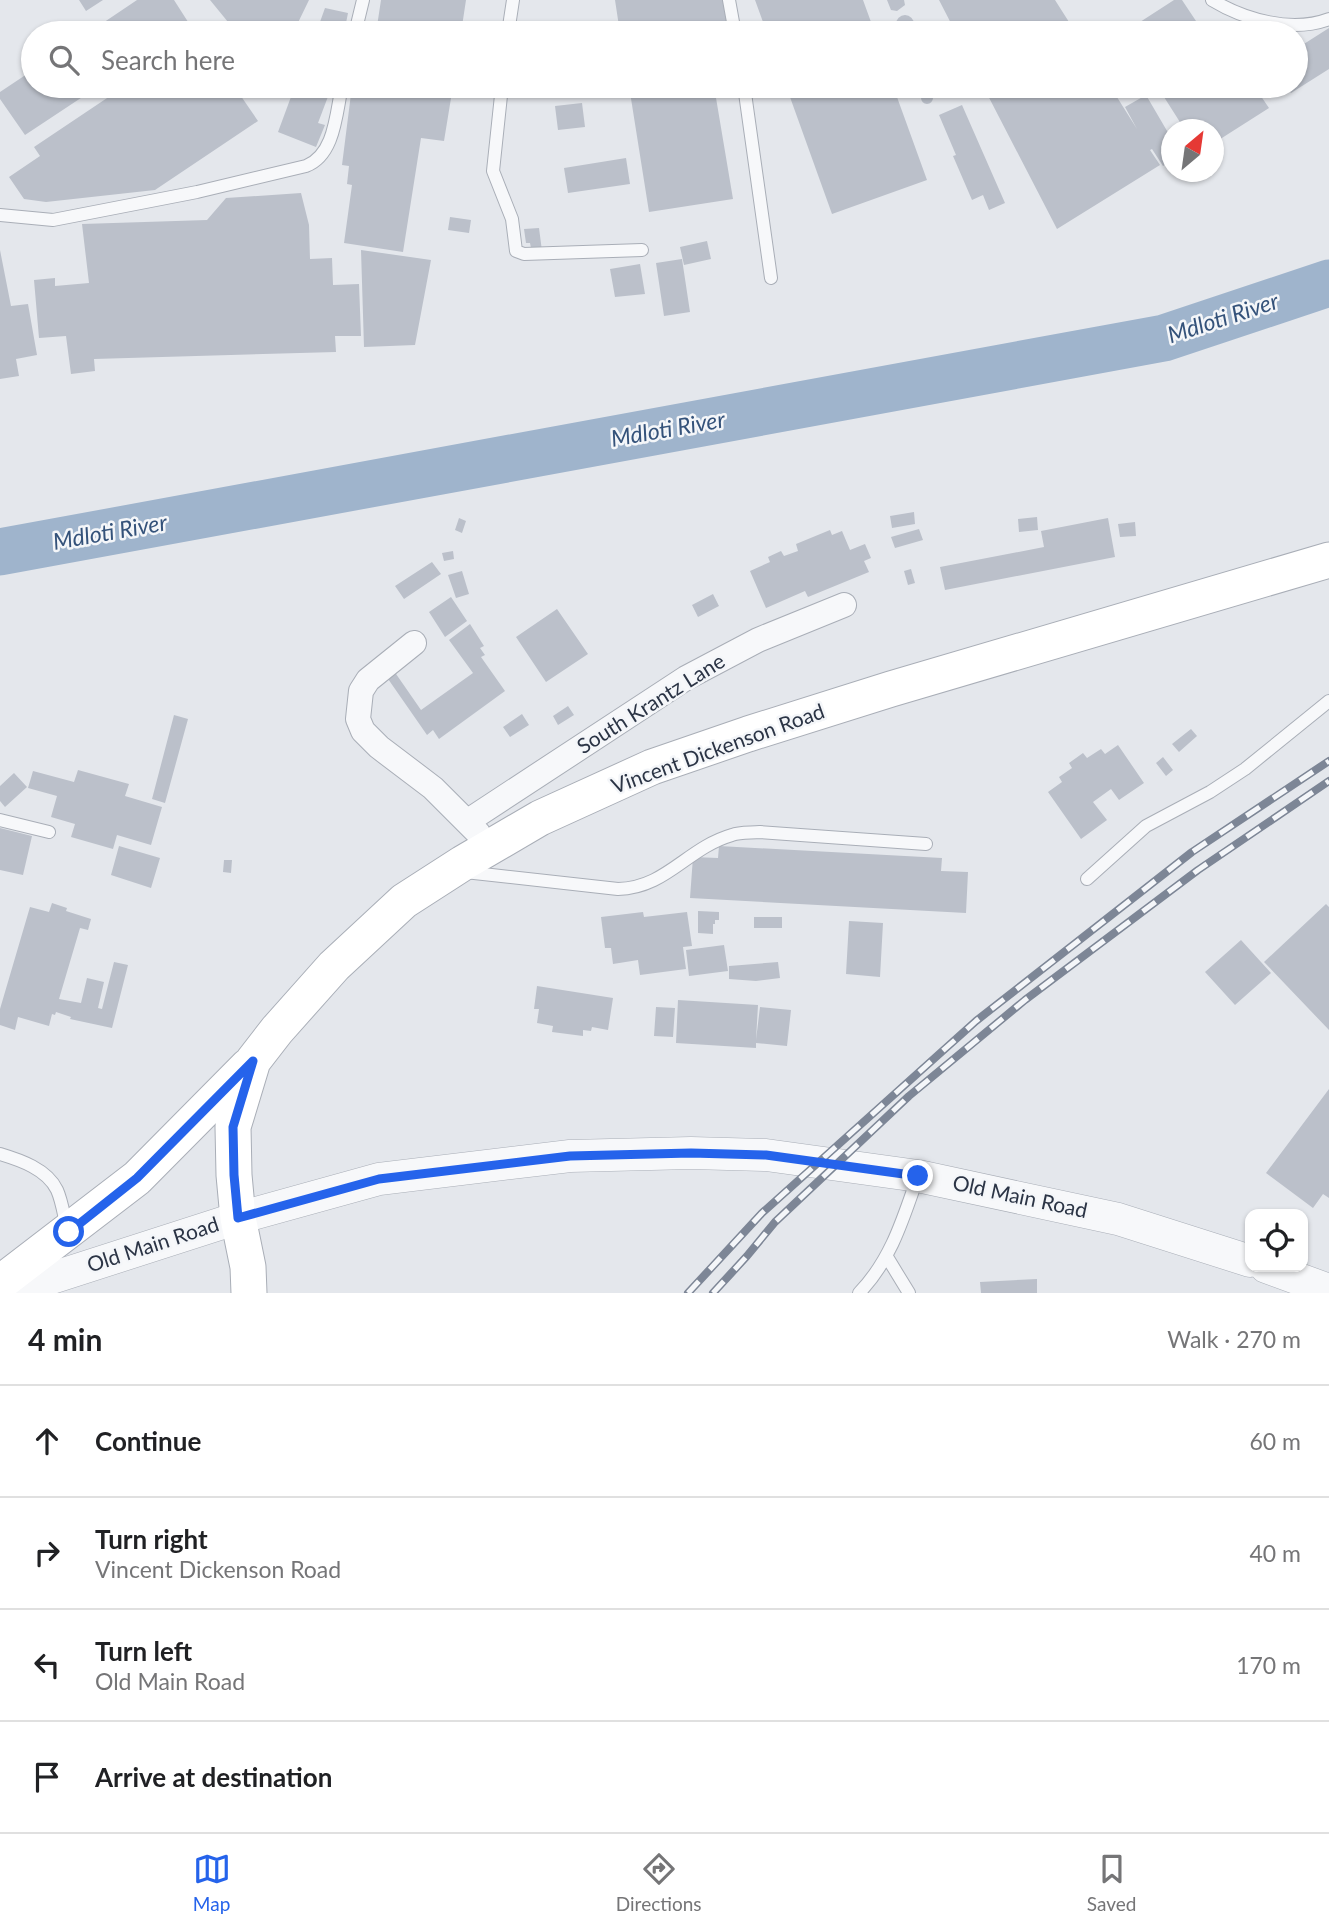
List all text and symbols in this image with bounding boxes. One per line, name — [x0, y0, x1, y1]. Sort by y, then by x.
search box — [21, 21, 1308, 98]
icon: search — [45, 41, 83, 79]
text: Search here — [101, 44, 235, 76]
north arrow — [1161, 119, 1224, 182]
water label: Mdloti River — [1164, 286, 1283, 348]
water label: Mdloti River — [609, 404, 728, 452]
water label: Mdloti River — [51, 507, 170, 555]
street label: South Krantz Lane — [572, 647, 729, 758]
street label: Vincent Dickenson Road — [608, 697, 827, 798]
route end — [902, 1160, 933, 1191]
street label: Old Main Road — [951, 1169, 1090, 1222]
map controls — [1245, 1209, 1308, 1272]
button: locate — [1245, 1209, 1308, 1272]
street label: Old Main Road — [84, 1211, 222, 1277]
route start — [53, 1216, 84, 1247]
text: 4 min — [28, 1321, 102, 1357]
text: Walk · 270 m — [1167, 1325, 1301, 1353]
icon: ahead — [28, 1422, 66, 1460]
text: Continue — [95, 1425, 201, 1457]
text: 60 m — [1250, 1427, 1301, 1455]
text: Turn right — [95, 1523, 208, 1555]
icon: right — [28, 1534, 66, 1572]
text: 40 m — [1250, 1539, 1301, 1567]
text: Vincent Dickenson Road — [95, 1555, 341, 1583]
text: Turn left — [95, 1635, 192, 1667]
icon: left — [28, 1646, 66, 1684]
text: 170 m — [1236, 1651, 1301, 1679]
text: Old Main Road — [95, 1667, 245, 1695]
icon: arrive — [28, 1758, 66, 1796]
text: Arrive at destination — [95, 1761, 332, 1793]
tab: Map — [193, 1850, 231, 1915]
tab: Directions — [616, 1850, 702, 1915]
tab: Saved — [1087, 1850, 1136, 1915]

